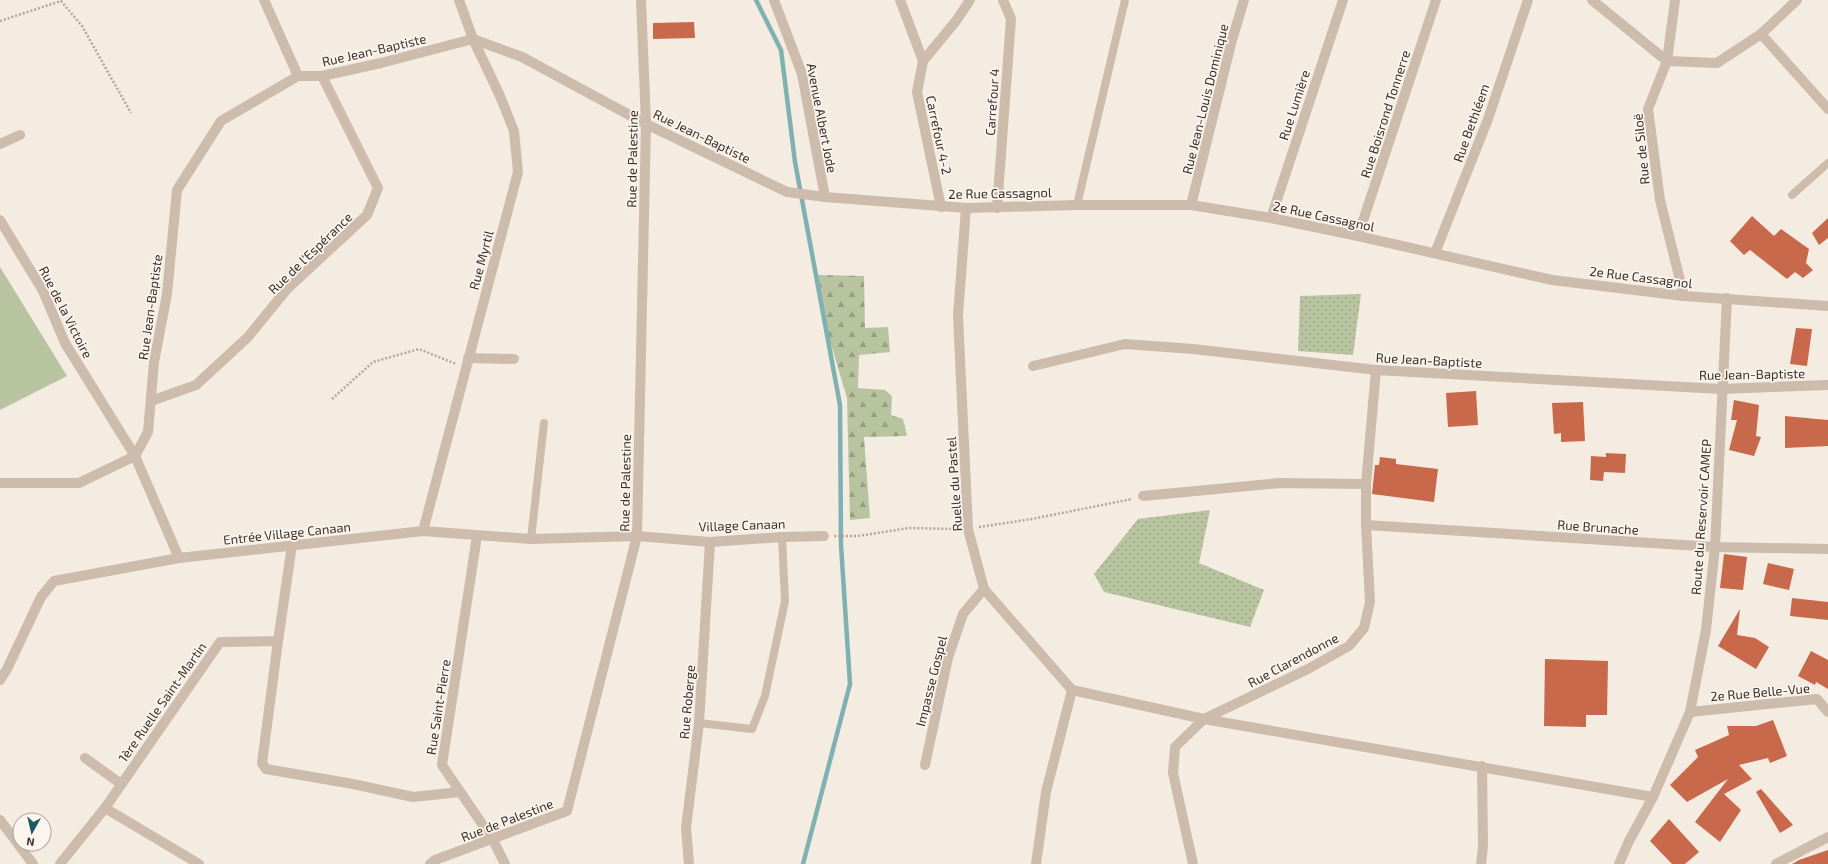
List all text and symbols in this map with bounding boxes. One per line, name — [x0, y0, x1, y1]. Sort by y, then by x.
street label: Rue Jean-Louis Dominique — [1179, 22, 1231, 176]
street label: Rue Jean-Baptiste — [320, 30, 428, 70]
street label: Rue Boisrond Tonnerre — [1357, 48, 1413, 180]
street label: Avenue Albert Jode — [804, 62, 840, 174]
street label: Carrefour 4 — [982, 68, 1002, 136]
street label: Rue Lumière — [1275, 68, 1313, 142]
street label: Rue Bethléem — [1449, 82, 1493, 164]
street label: Carrefour 4-2 — [923, 94, 955, 176]
street label: Rue Jean-Baptiste — [651, 105, 753, 167]
street label: Rue de Palestine — [623, 110, 641, 208]
street label: Rue de Siloë — [1629, 113, 1653, 185]
street label: 2e Rue Cassagnol — [948, 184, 1052, 202]
street label: 2e Rue Cassagnol — [1272, 197, 1376, 235]
street label: Rue de l'Espérance — [265, 209, 355, 297]
street label: Rue Myrtil — [465, 228, 497, 291]
street label: Rue Jean-Baptiste — [135, 253, 165, 361]
street label: Rue de la Victoire — [36, 263, 96, 361]
street label: 2e Rue Cassagnol — [1589, 263, 1693, 291]
street label: Rue Jean-Baptiste — [1375, 349, 1483, 371]
street label: Rue Jean-Baptiste — [1699, 365, 1805, 383]
street label: Rue de Palestine — [616, 434, 634, 532]
street label: Ruelle du Pastel — [943, 436, 965, 532]
street label: Route du Reservoir CAMEP — [1688, 438, 1714, 595]
street label: Village Canaan — [698, 515, 786, 535]
street label: Rue Brunache — [1557, 516, 1639, 538]
street label: Entrée Village Canaan — [222, 518, 352, 548]
street label: Rue Clarendonne — [1245, 629, 1341, 691]
street label: Impasse Gospel — [912, 634, 950, 728]
street label: 1ère Ruelle Saint-Martin — [115, 639, 209, 765]
street label: Rue Saint-Pierre — [423, 658, 453, 756]
street label: Rue Roberge — [676, 664, 698, 740]
street label: 2e Rue Belle-Vue — [1710, 680, 1810, 704]
street label: Rue de Palestine — [459, 795, 555, 845]
north arrow — [12, 812, 52, 852]
text: N — [26, 835, 35, 849]

